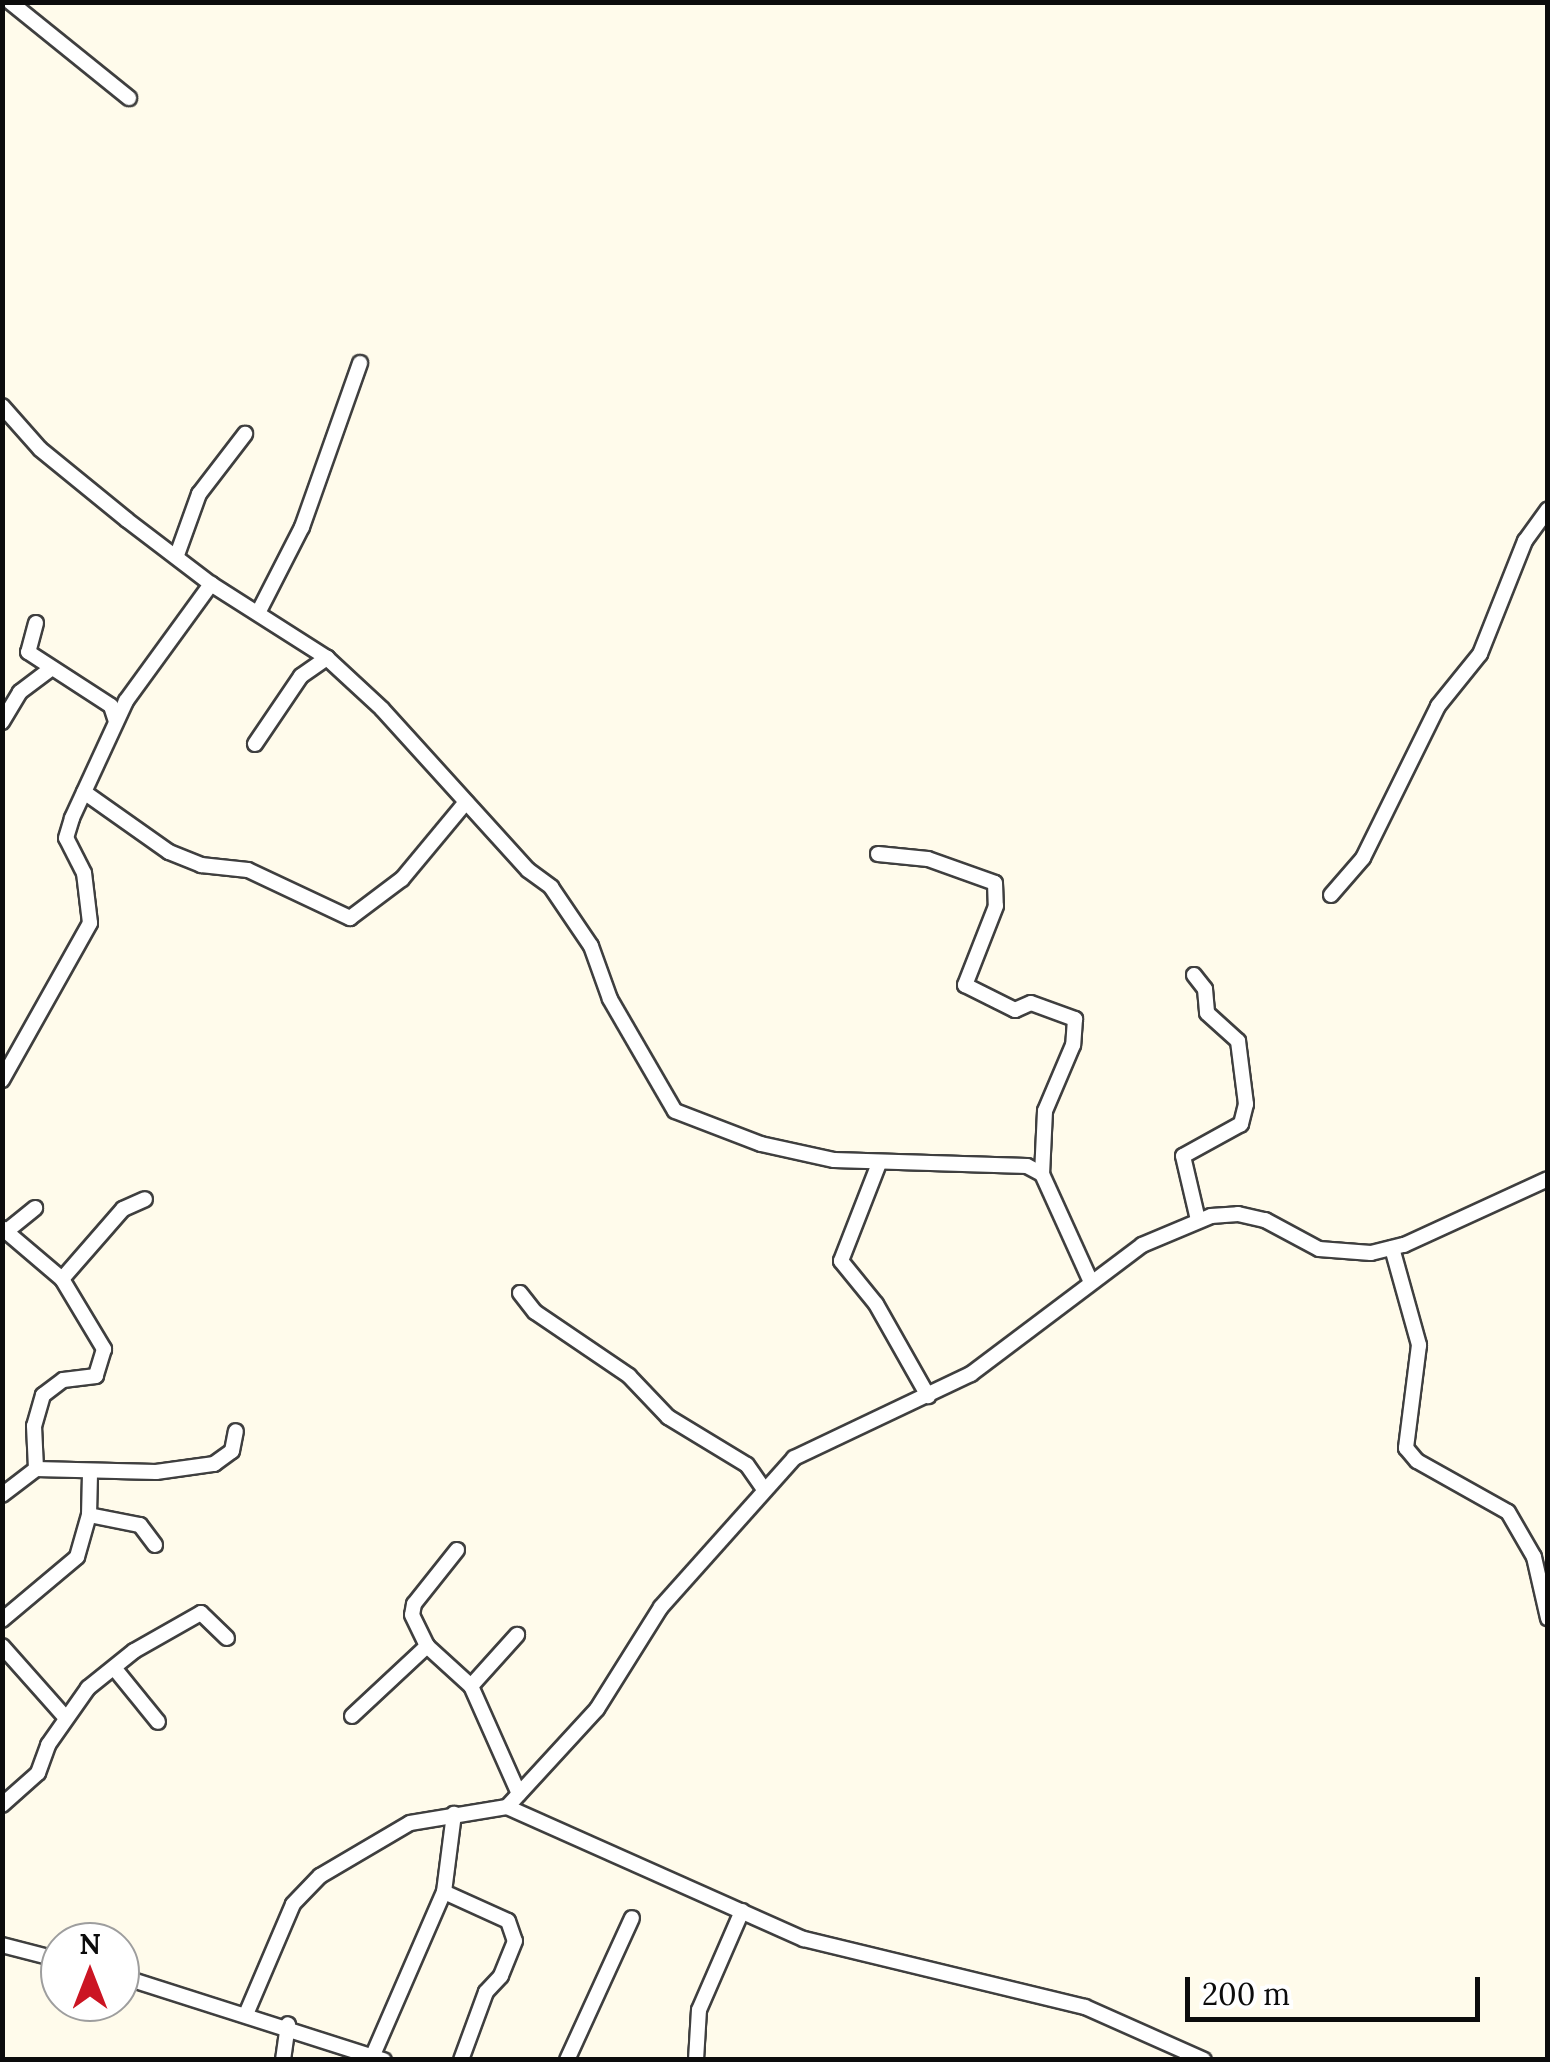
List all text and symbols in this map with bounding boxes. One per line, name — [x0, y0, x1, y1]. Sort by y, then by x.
north arrow — [40, 1922, 140, 2022]
text: N — [79, 1926, 101, 1962]
scale bar — [1190, 1957, 1485, 2019]
text: 200 m — [1202, 1975, 1290, 2013]

